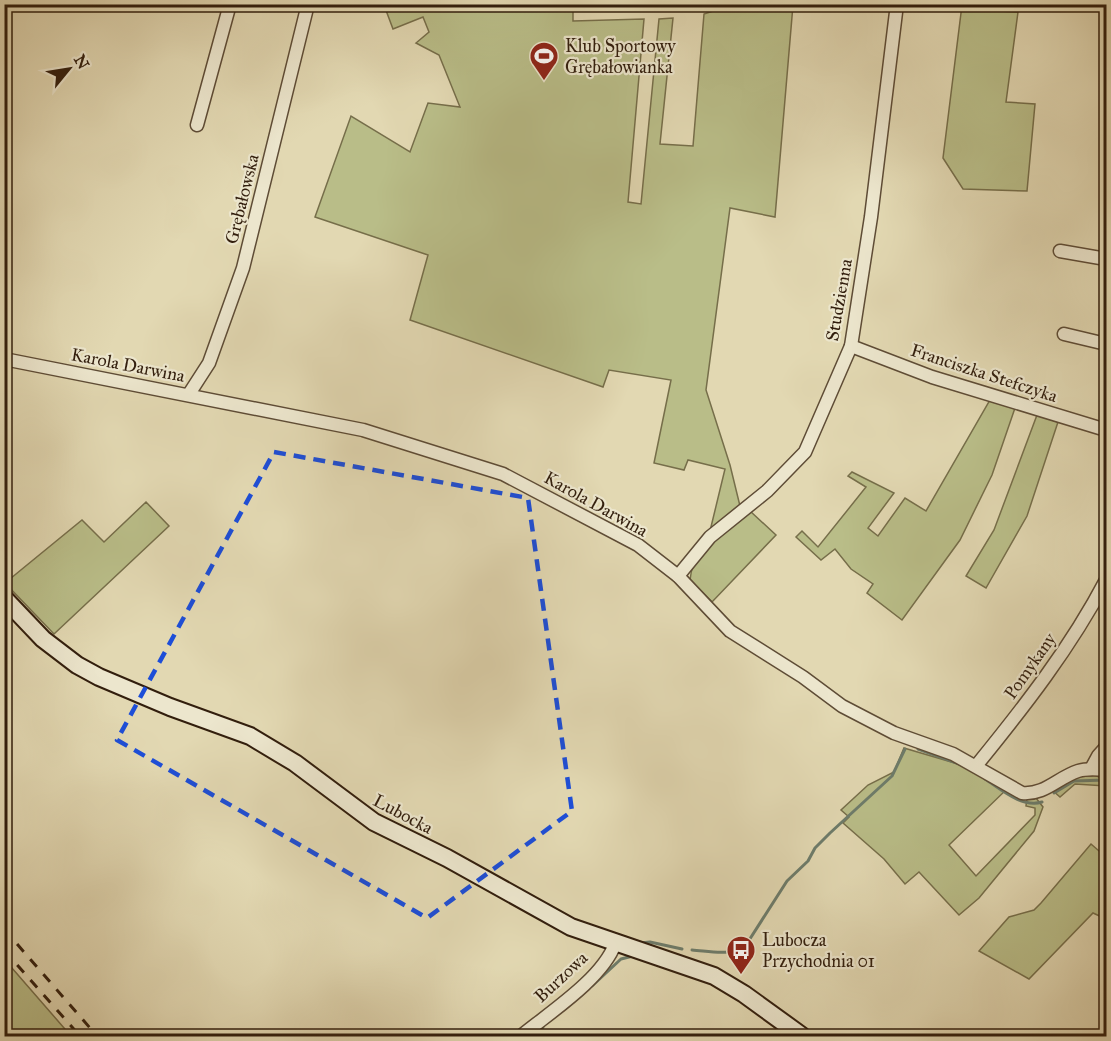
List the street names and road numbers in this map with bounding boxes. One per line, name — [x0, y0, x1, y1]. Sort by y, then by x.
street label: Grębałowska — [220, 151, 264, 246]
street label: Studzienna — [821, 257, 857, 343]
street label: Franciszka Stefczyka — [908, 339, 1061, 407]
street label: Karola Darwina — [69, 343, 187, 387]
street label: Karola Darwina — [540, 466, 652, 542]
street label: Pomykany — [999, 628, 1061, 703]
street label: Lubocka — [369, 789, 437, 839]
street label: Burzowa — [530, 947, 593, 1007]

